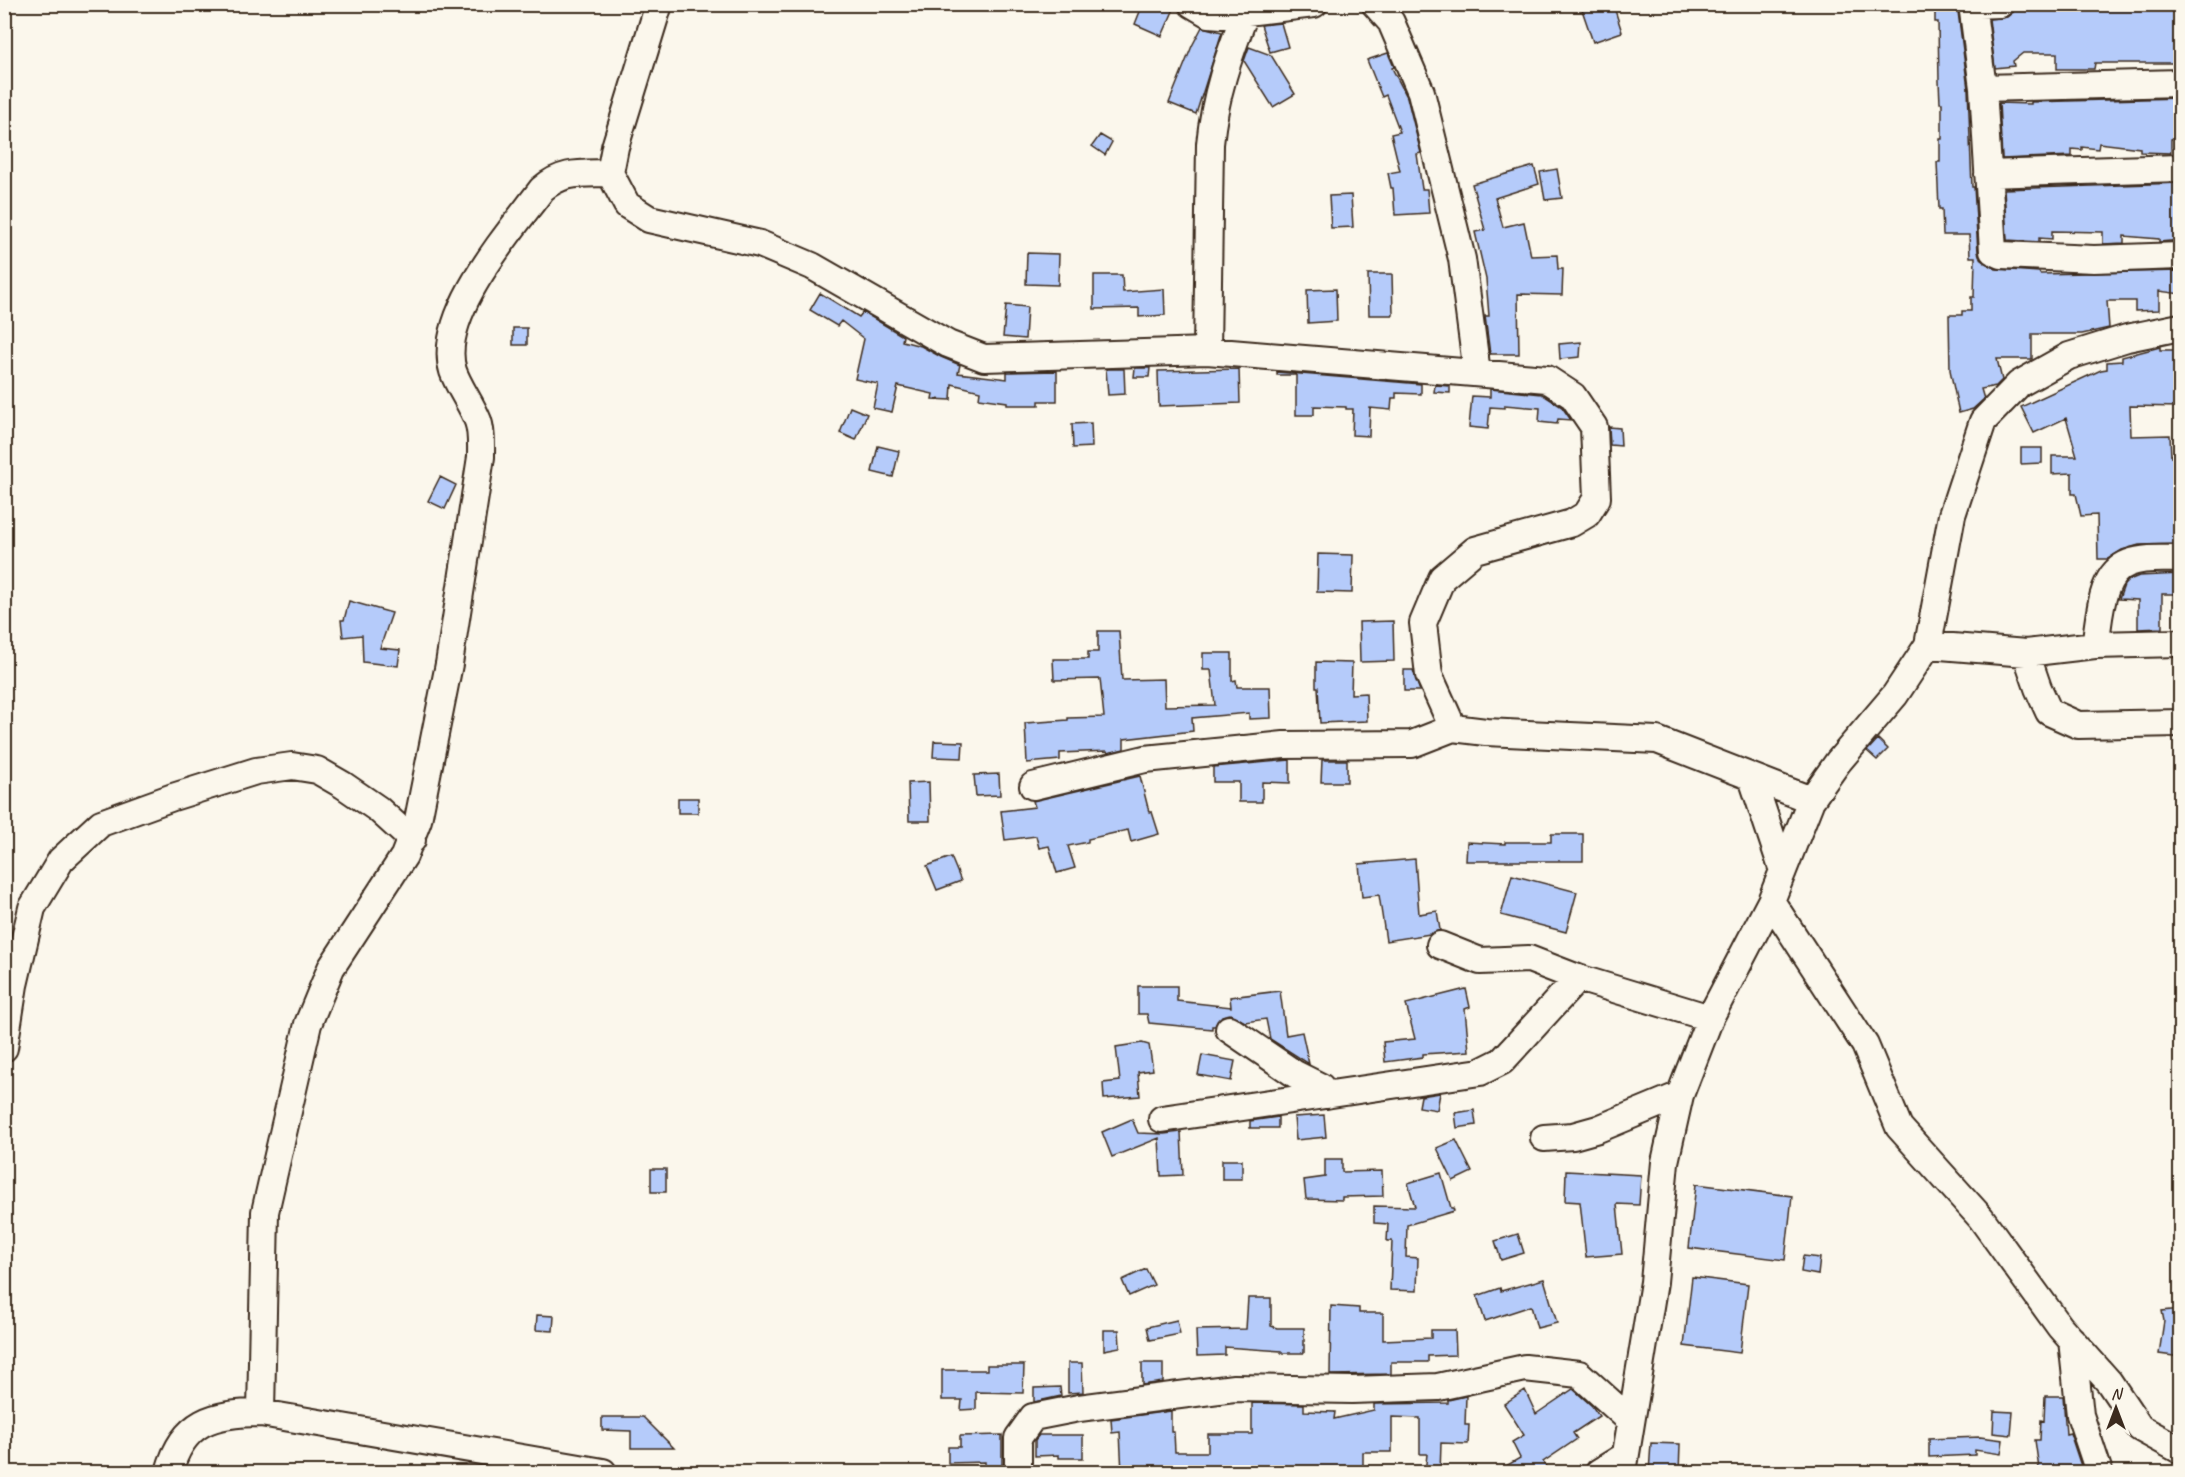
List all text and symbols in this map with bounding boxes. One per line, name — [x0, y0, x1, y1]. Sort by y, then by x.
north arrow — [2086, 1378, 2146, 1438]
text: N — [2111, 1384, 2124, 1404]

